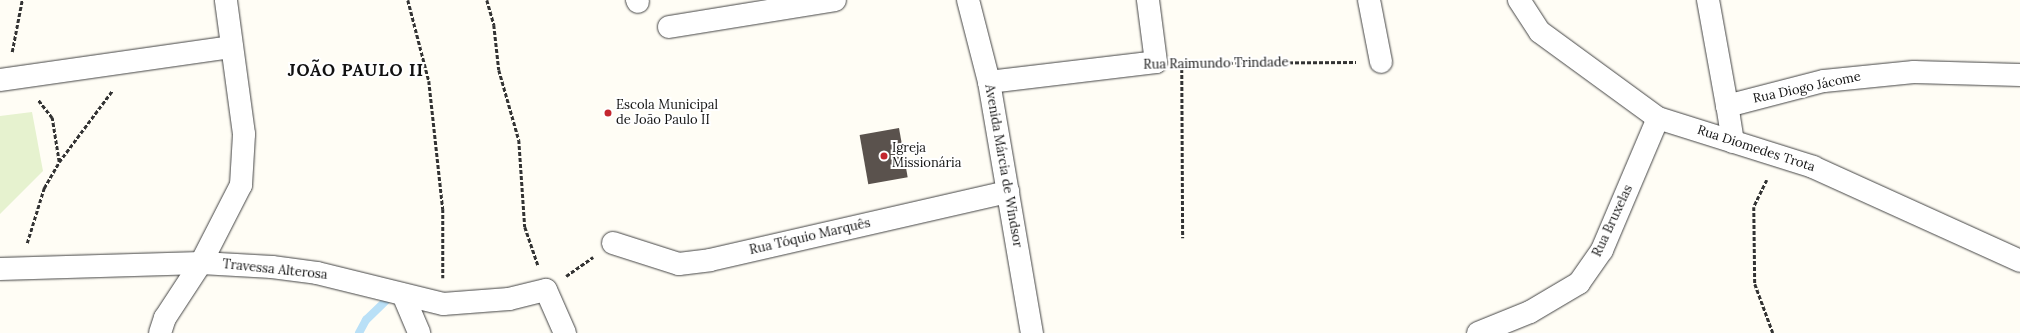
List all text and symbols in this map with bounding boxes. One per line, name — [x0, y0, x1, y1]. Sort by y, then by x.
street label: Rua Raimundo Trindade — [1143, 55, 1289, 73]
district label: JOÃO PAULO II — [288, 61, 424, 81]
street label: Rua Diogo Jácome — [1752, 69, 1862, 107]
street label: Avenida Márcia de Windsor — [981, 83, 1025, 249]
place label: Escola Municipal de João Paulo II — [616, 98, 718, 129]
marker: Escola Municipal de João Paulo II — [603, 108, 613, 118]
street label: Rua Diomedes Trota — [1695, 123, 1817, 175]
place label: Igreja Missionária — [892, 141, 961, 172]
marker: Igreja Missionária — [879, 151, 889, 161]
street label: Rua Bruxelas — [1590, 183, 1636, 259]
street label: Rua Tóquio Marquês — [748, 215, 872, 259]
street label: Travessa Alterosa — [222, 257, 328, 283]

